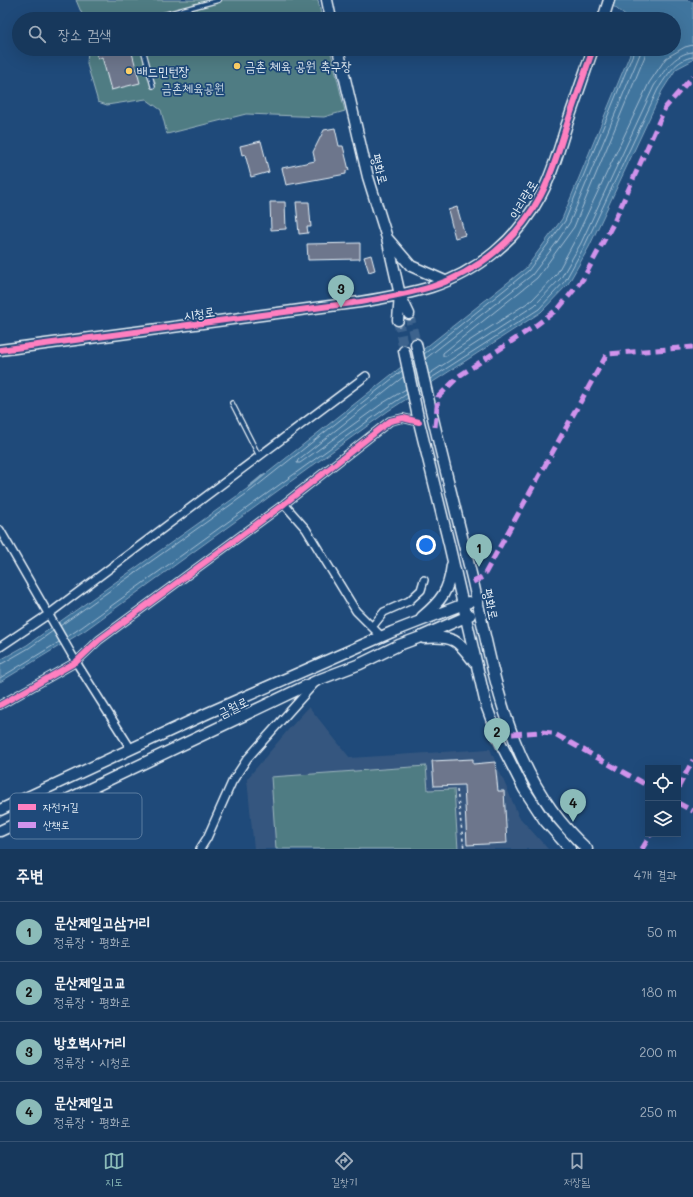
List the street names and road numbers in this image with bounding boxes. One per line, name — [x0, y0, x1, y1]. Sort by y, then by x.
street label: 평화로 — [368, 152, 393, 186]
street label: 아리랑로 — [505, 176, 541, 221]
street label: 시청로 — [182, 302, 216, 323]
street label: 평화로 — [480, 587, 503, 621]
street label: 금월로 — [215, 692, 251, 721]

